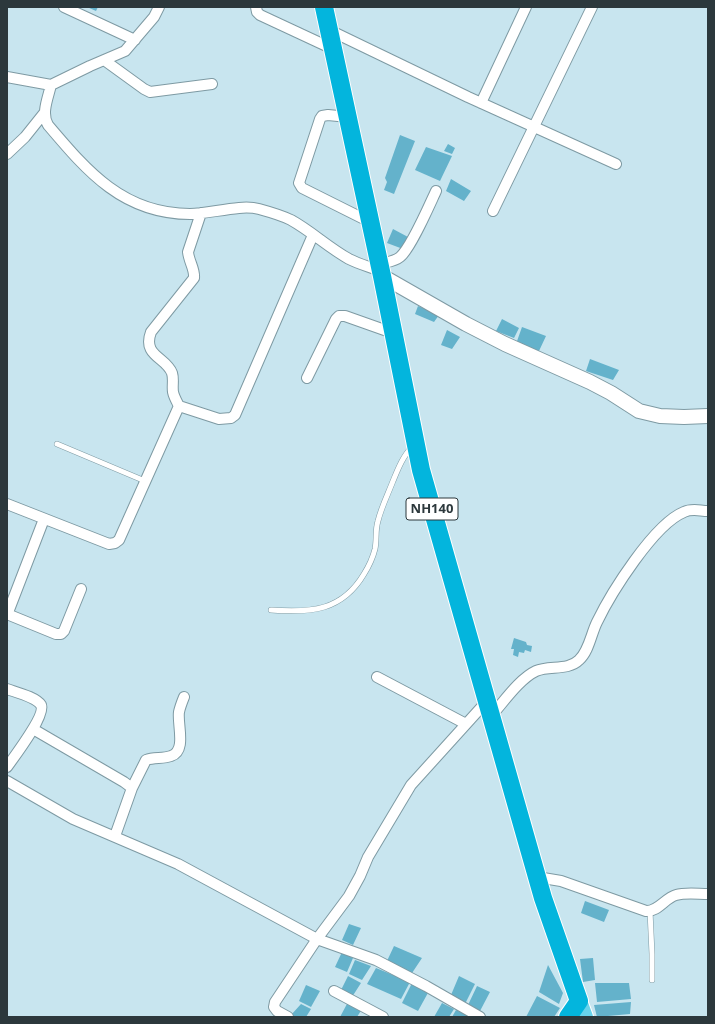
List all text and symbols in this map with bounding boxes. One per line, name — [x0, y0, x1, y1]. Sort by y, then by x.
road number: NH140 — [406, 498, 458, 520]

